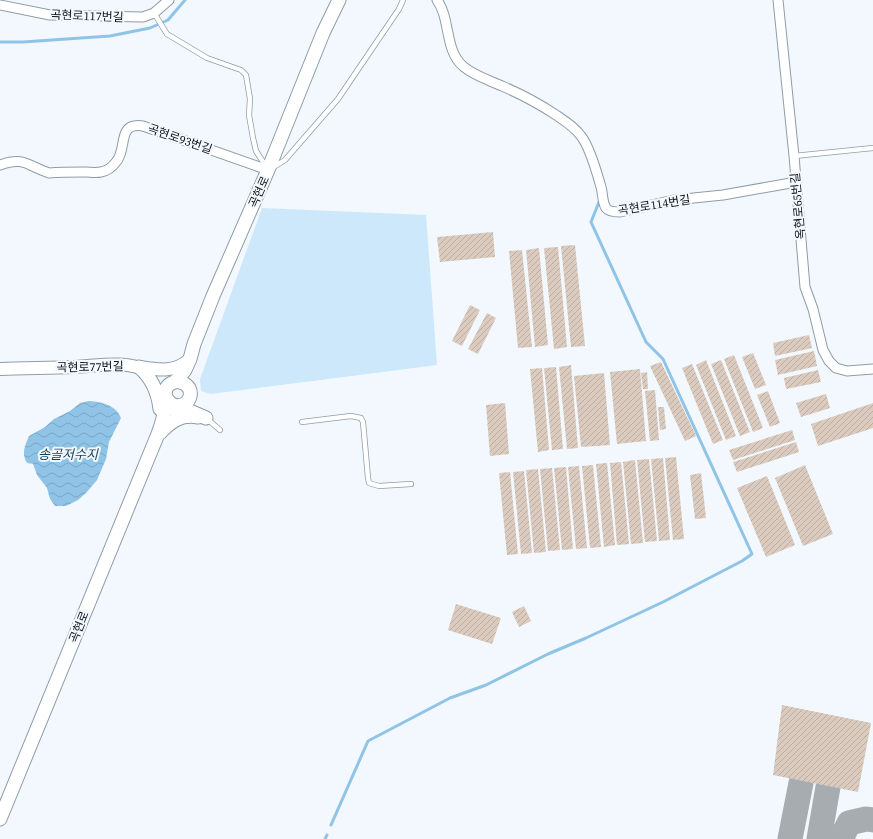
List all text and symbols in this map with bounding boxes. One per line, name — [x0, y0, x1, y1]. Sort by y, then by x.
street label: 곡현로117번길 — [50, 7, 124, 25]
street label: 곡현로93번길 — [146, 120, 214, 158]
street label: 옥현로65번길 — [787, 172, 809, 240]
street label: 곡현로 — [245, 174, 273, 210]
street label: 곡현로114번길 — [617, 191, 691, 219]
street label: 곡현로77번길 — [56, 358, 124, 376]
water label: 송골저수지 — [38, 446, 99, 463]
street label: 곡현로 — [65, 609, 93, 645]

